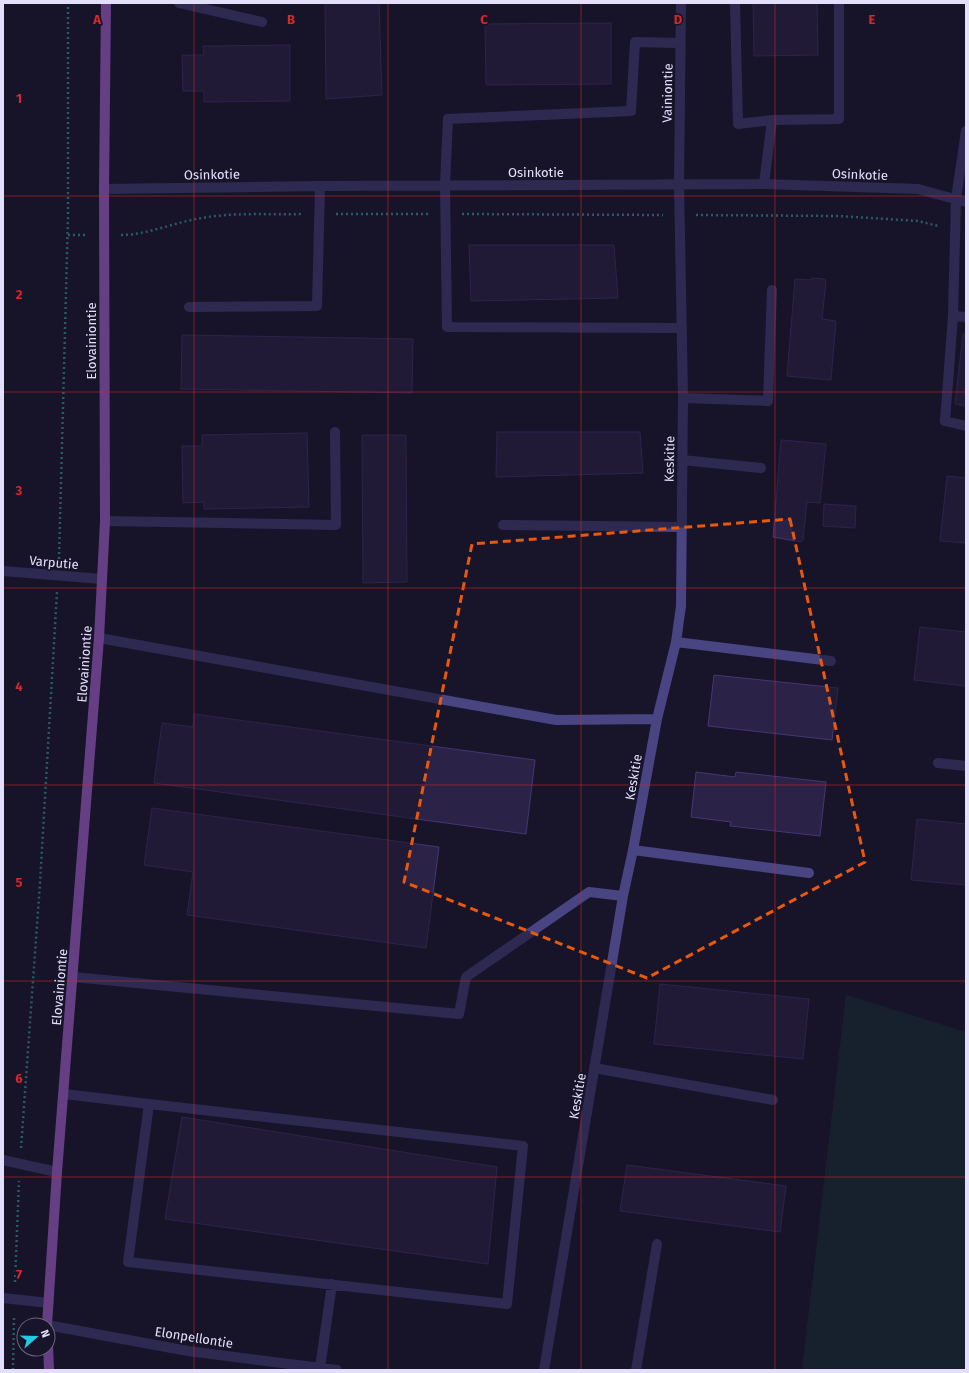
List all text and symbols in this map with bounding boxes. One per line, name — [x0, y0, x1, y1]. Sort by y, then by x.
text: A — [92, 12, 101, 27]
text: B — [287, 12, 295, 27]
text: C — [480, 12, 488, 27]
text: D — [674, 12, 683, 27]
text: E — [869, 12, 876, 27]
street label: Vainiontie — [659, 63, 676, 123]
text: 1 — [16, 91, 22, 106]
street label: Osinkotie — [508, 165, 564, 180]
street label: Osinkotie — [832, 166, 888, 183]
street label: Osinkotie — [184, 167, 240, 182]
text: 2 — [16, 287, 23, 302]
street label: Elovainiontie — [84, 302, 99, 380]
street label: Keskitie — [662, 436, 677, 482]
text: 3 — [15, 483, 23, 498]
street label: Varputie — [29, 553, 79, 572]
street label: Elovainiontie — [74, 625, 95, 703]
text: 4 — [15, 679, 23, 694]
street label: Keskitie — [622, 753, 645, 801]
text: 5 — [16, 875, 23, 890]
street label: Elovainiontie — [49, 948, 70, 1026]
text: 6 — [15, 1071, 23, 1086]
street label: Keskitie — [566, 1072, 589, 1120]
text: 7 — [16, 1267, 22, 1282]
north arrow — [16, 1317, 56, 1357]
street label: Elonpellontie — [154, 1324, 234, 1351]
text: N — [38, 1328, 52, 1339]

